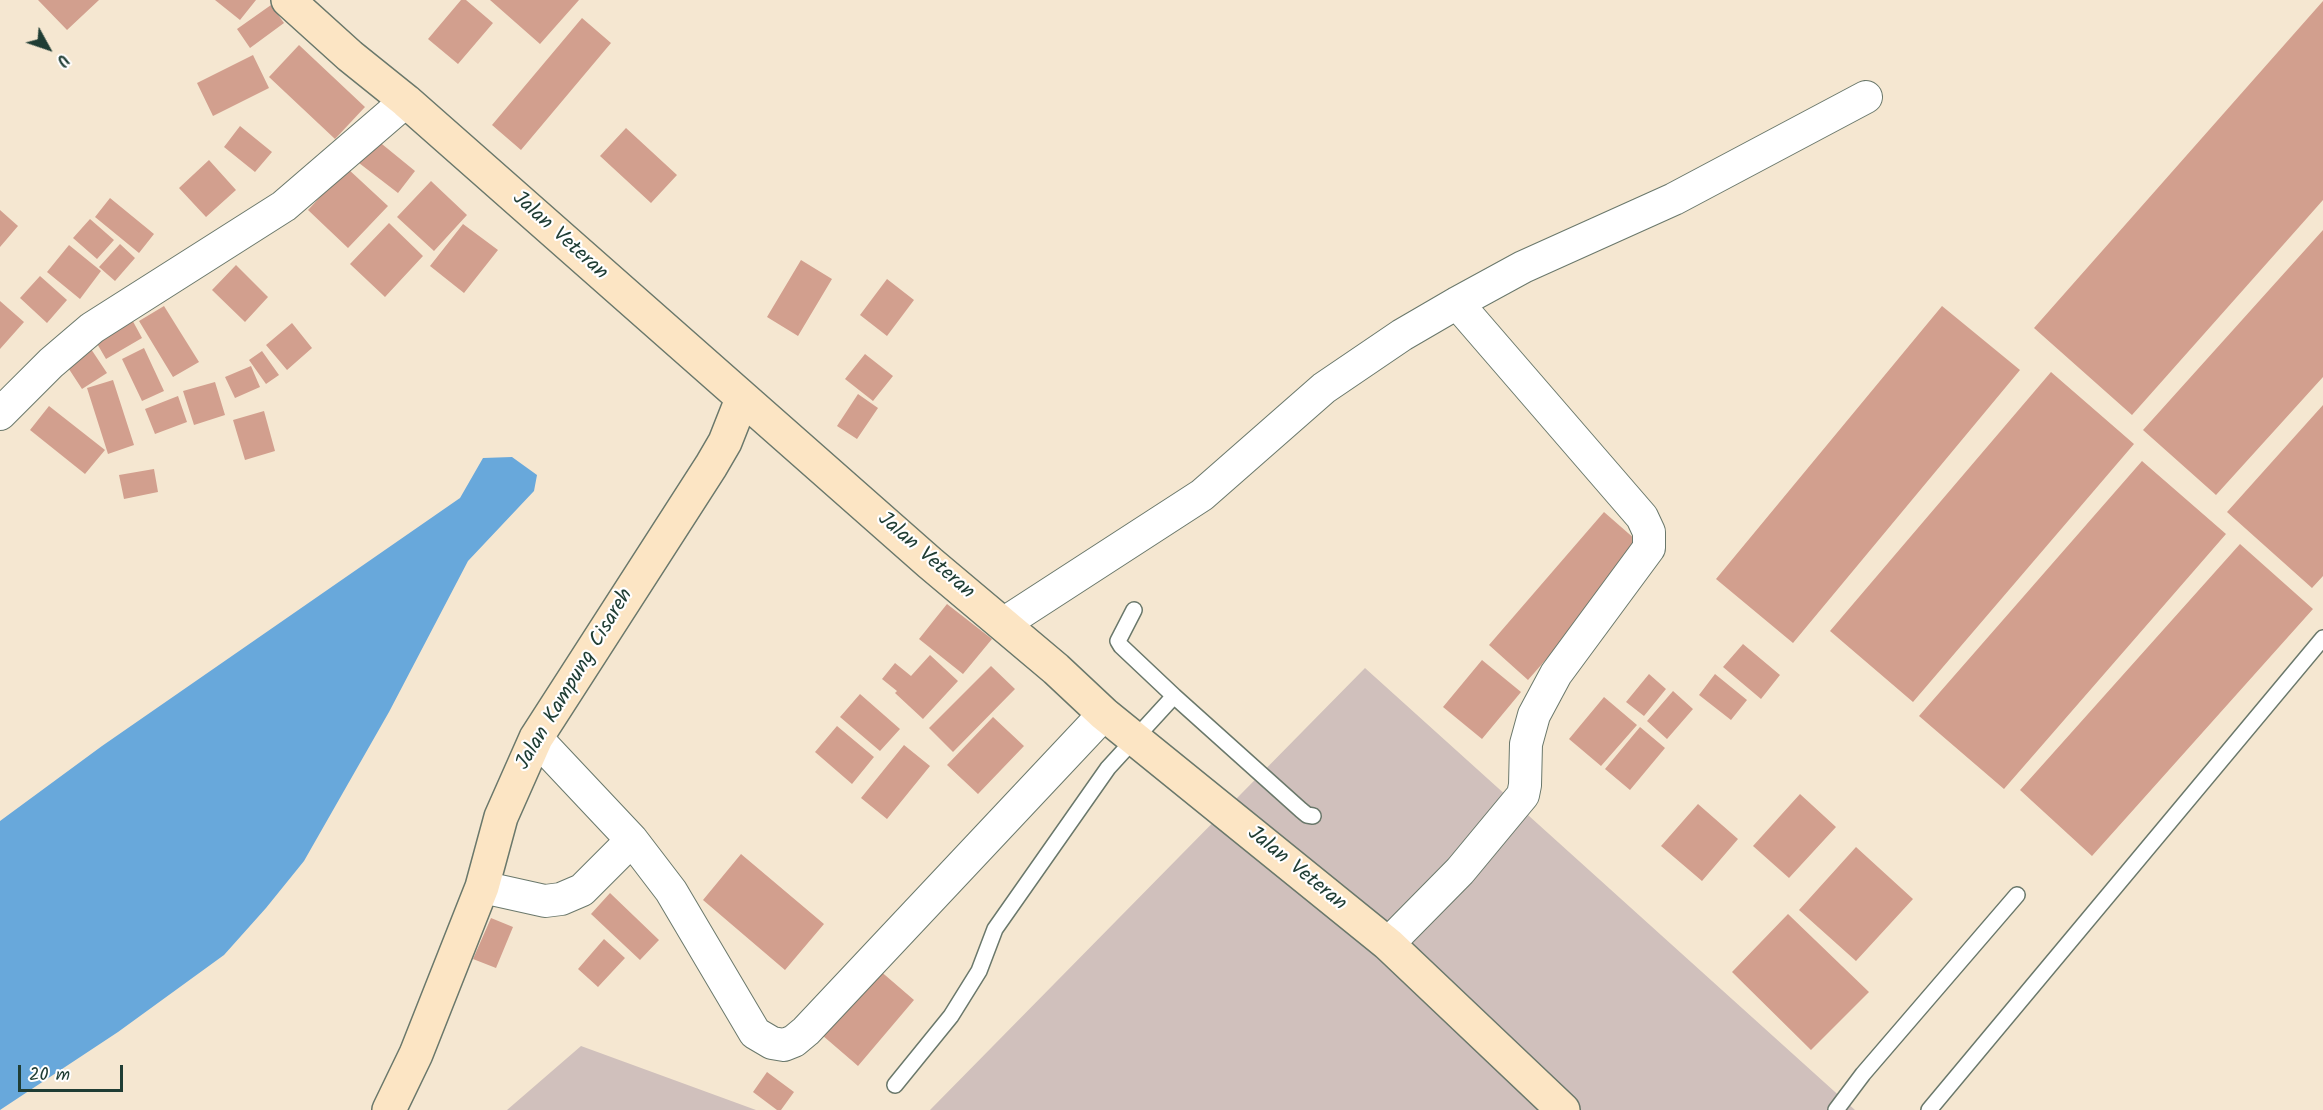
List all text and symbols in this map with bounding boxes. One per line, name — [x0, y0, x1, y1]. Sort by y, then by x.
north arrow — [18, 18, 78, 78]
text: U — [50, 48, 75, 72]
street label: Jalan Veteran — [506, 187, 612, 287]
street label: Jalan Veteran — [871, 508, 979, 606]
street label: Jalan Kampung Cisareh — [512, 585, 640, 775]
street label: Jalan Veteran — [1241, 822, 1351, 918]
scale bar — [21, 1053, 126, 1091]
text: 20 m — [29, 1061, 70, 1090]

